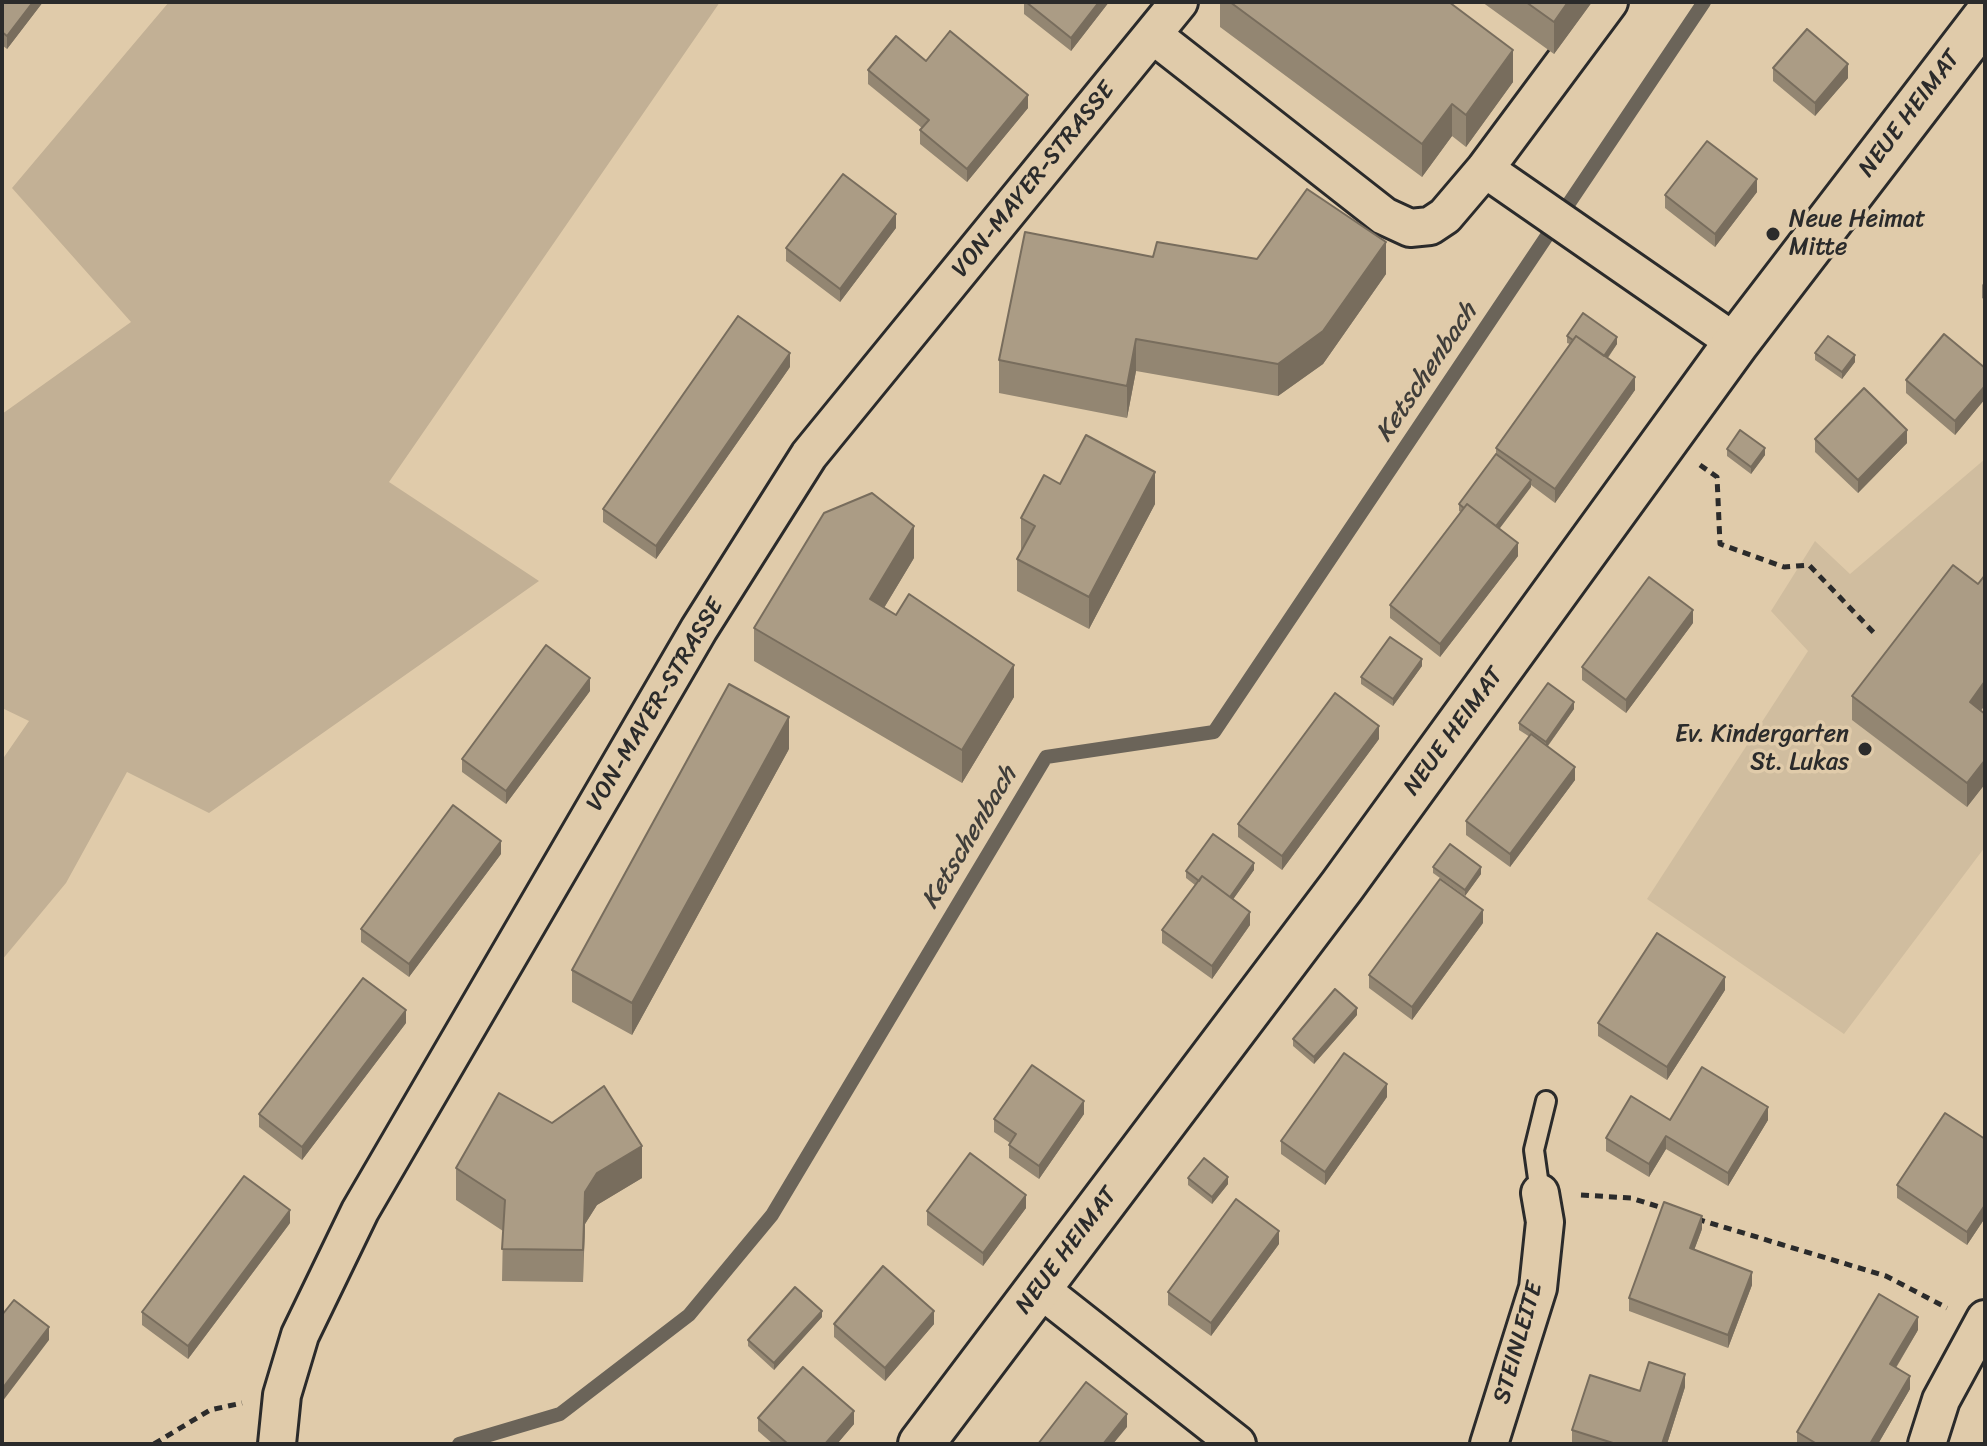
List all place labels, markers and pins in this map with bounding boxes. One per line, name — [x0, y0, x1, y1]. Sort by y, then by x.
place label: Neue Heimat Mitte — [1789, 206, 1926, 262]
marker: Neue Heimat Mitte — [1764, 225, 1782, 243]
place label: Ev. Kindergarten St. Lukas — [1675, 721, 1849, 777]
marker: Ev. Kindergarten St. Lukas — [1856, 740, 1874, 758]

